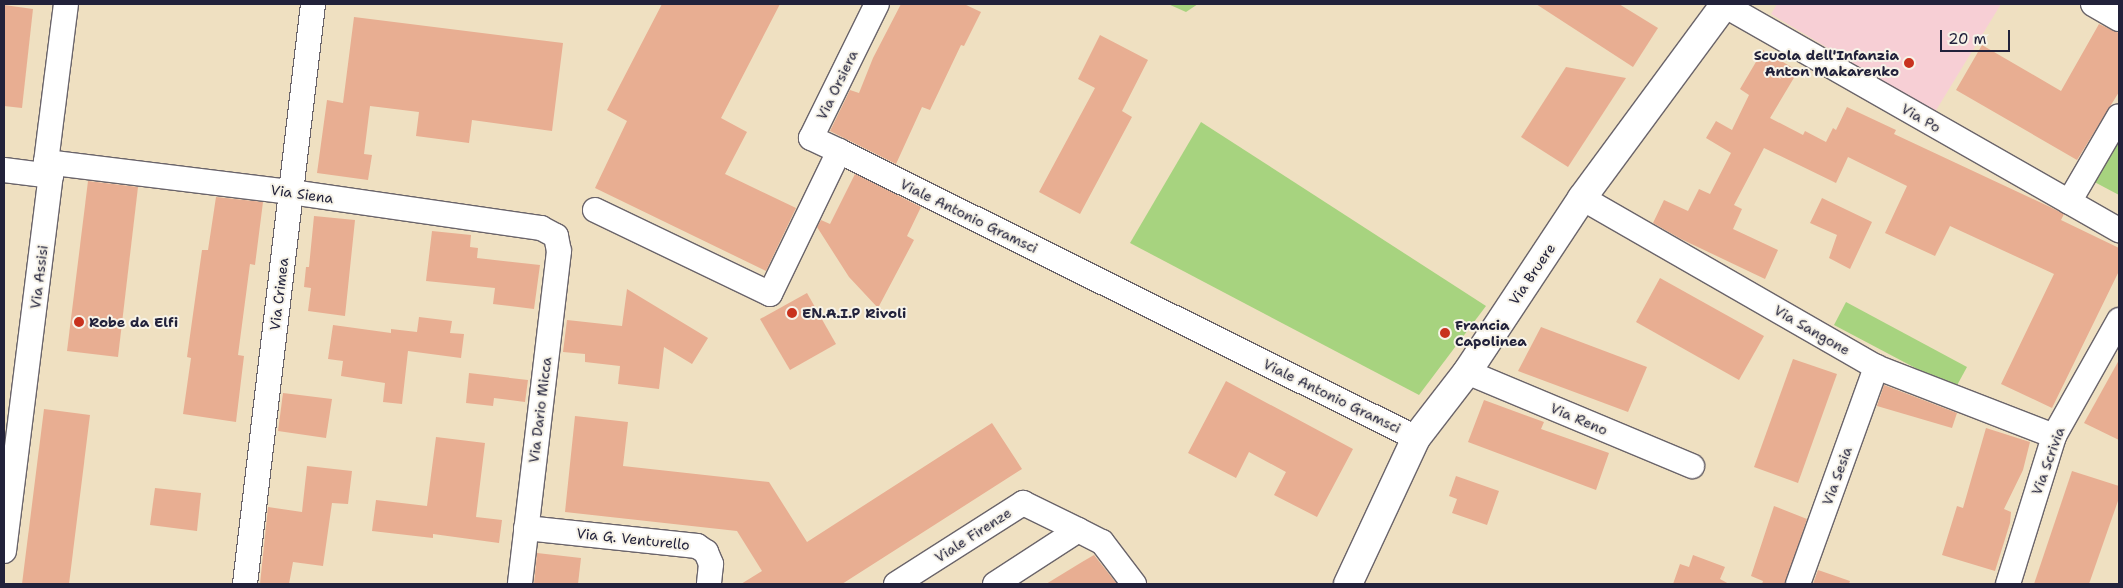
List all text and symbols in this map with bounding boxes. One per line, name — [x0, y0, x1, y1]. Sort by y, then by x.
scale bar — [1943, 20, 2013, 52]
text: 20 m — [1948, 29, 1987, 49]
place label: Scuola dell'Infanzia Anton Makarenko — [1754, 47, 1899, 80]
street label: Via Orsiera — [813, 48, 861, 122]
marker: Scuola dell'Infanzia Anton Makarenko — [1903, 57, 1915, 69]
street label: Via Po — [1898, 100, 1944, 136]
street label: Viale Antonio Gramsci — [897, 175, 1041, 257]
street label: Via Siena — [270, 181, 334, 207]
street label: Via Bruere — [1505, 240, 1559, 308]
street label: Via Assisi — [27, 244, 51, 310]
street label: Via Crimea — [266, 257, 292, 331]
street label: Via Sangone — [1771, 302, 1853, 358]
place label: EN.A.I.P Rivoli — [802, 305, 906, 321]
marker: EN.A.I.P Rivoli — [786, 307, 798, 319]
place label: Robe da Elfi — [89, 314, 178, 330]
marker: Robe da Elfi — [73, 316, 85, 328]
place label: Francia Capolinea — [1455, 317, 1527, 350]
marker: Francia Capolinea — [1439, 327, 1451, 339]
street label: Viale Antonio Gramsci — [1260, 355, 1404, 437]
street label: Via Dario Micca — [525, 356, 555, 464]
street label: Via Reno — [1548, 399, 1610, 439]
street label: Via Scrivia — [2028, 425, 2068, 497]
street label: Via Sesia — [1819, 444, 1855, 508]
street label: Viale Firenze — [932, 504, 1014, 566]
street label: Via G. Venturello — [576, 525, 690, 553]

